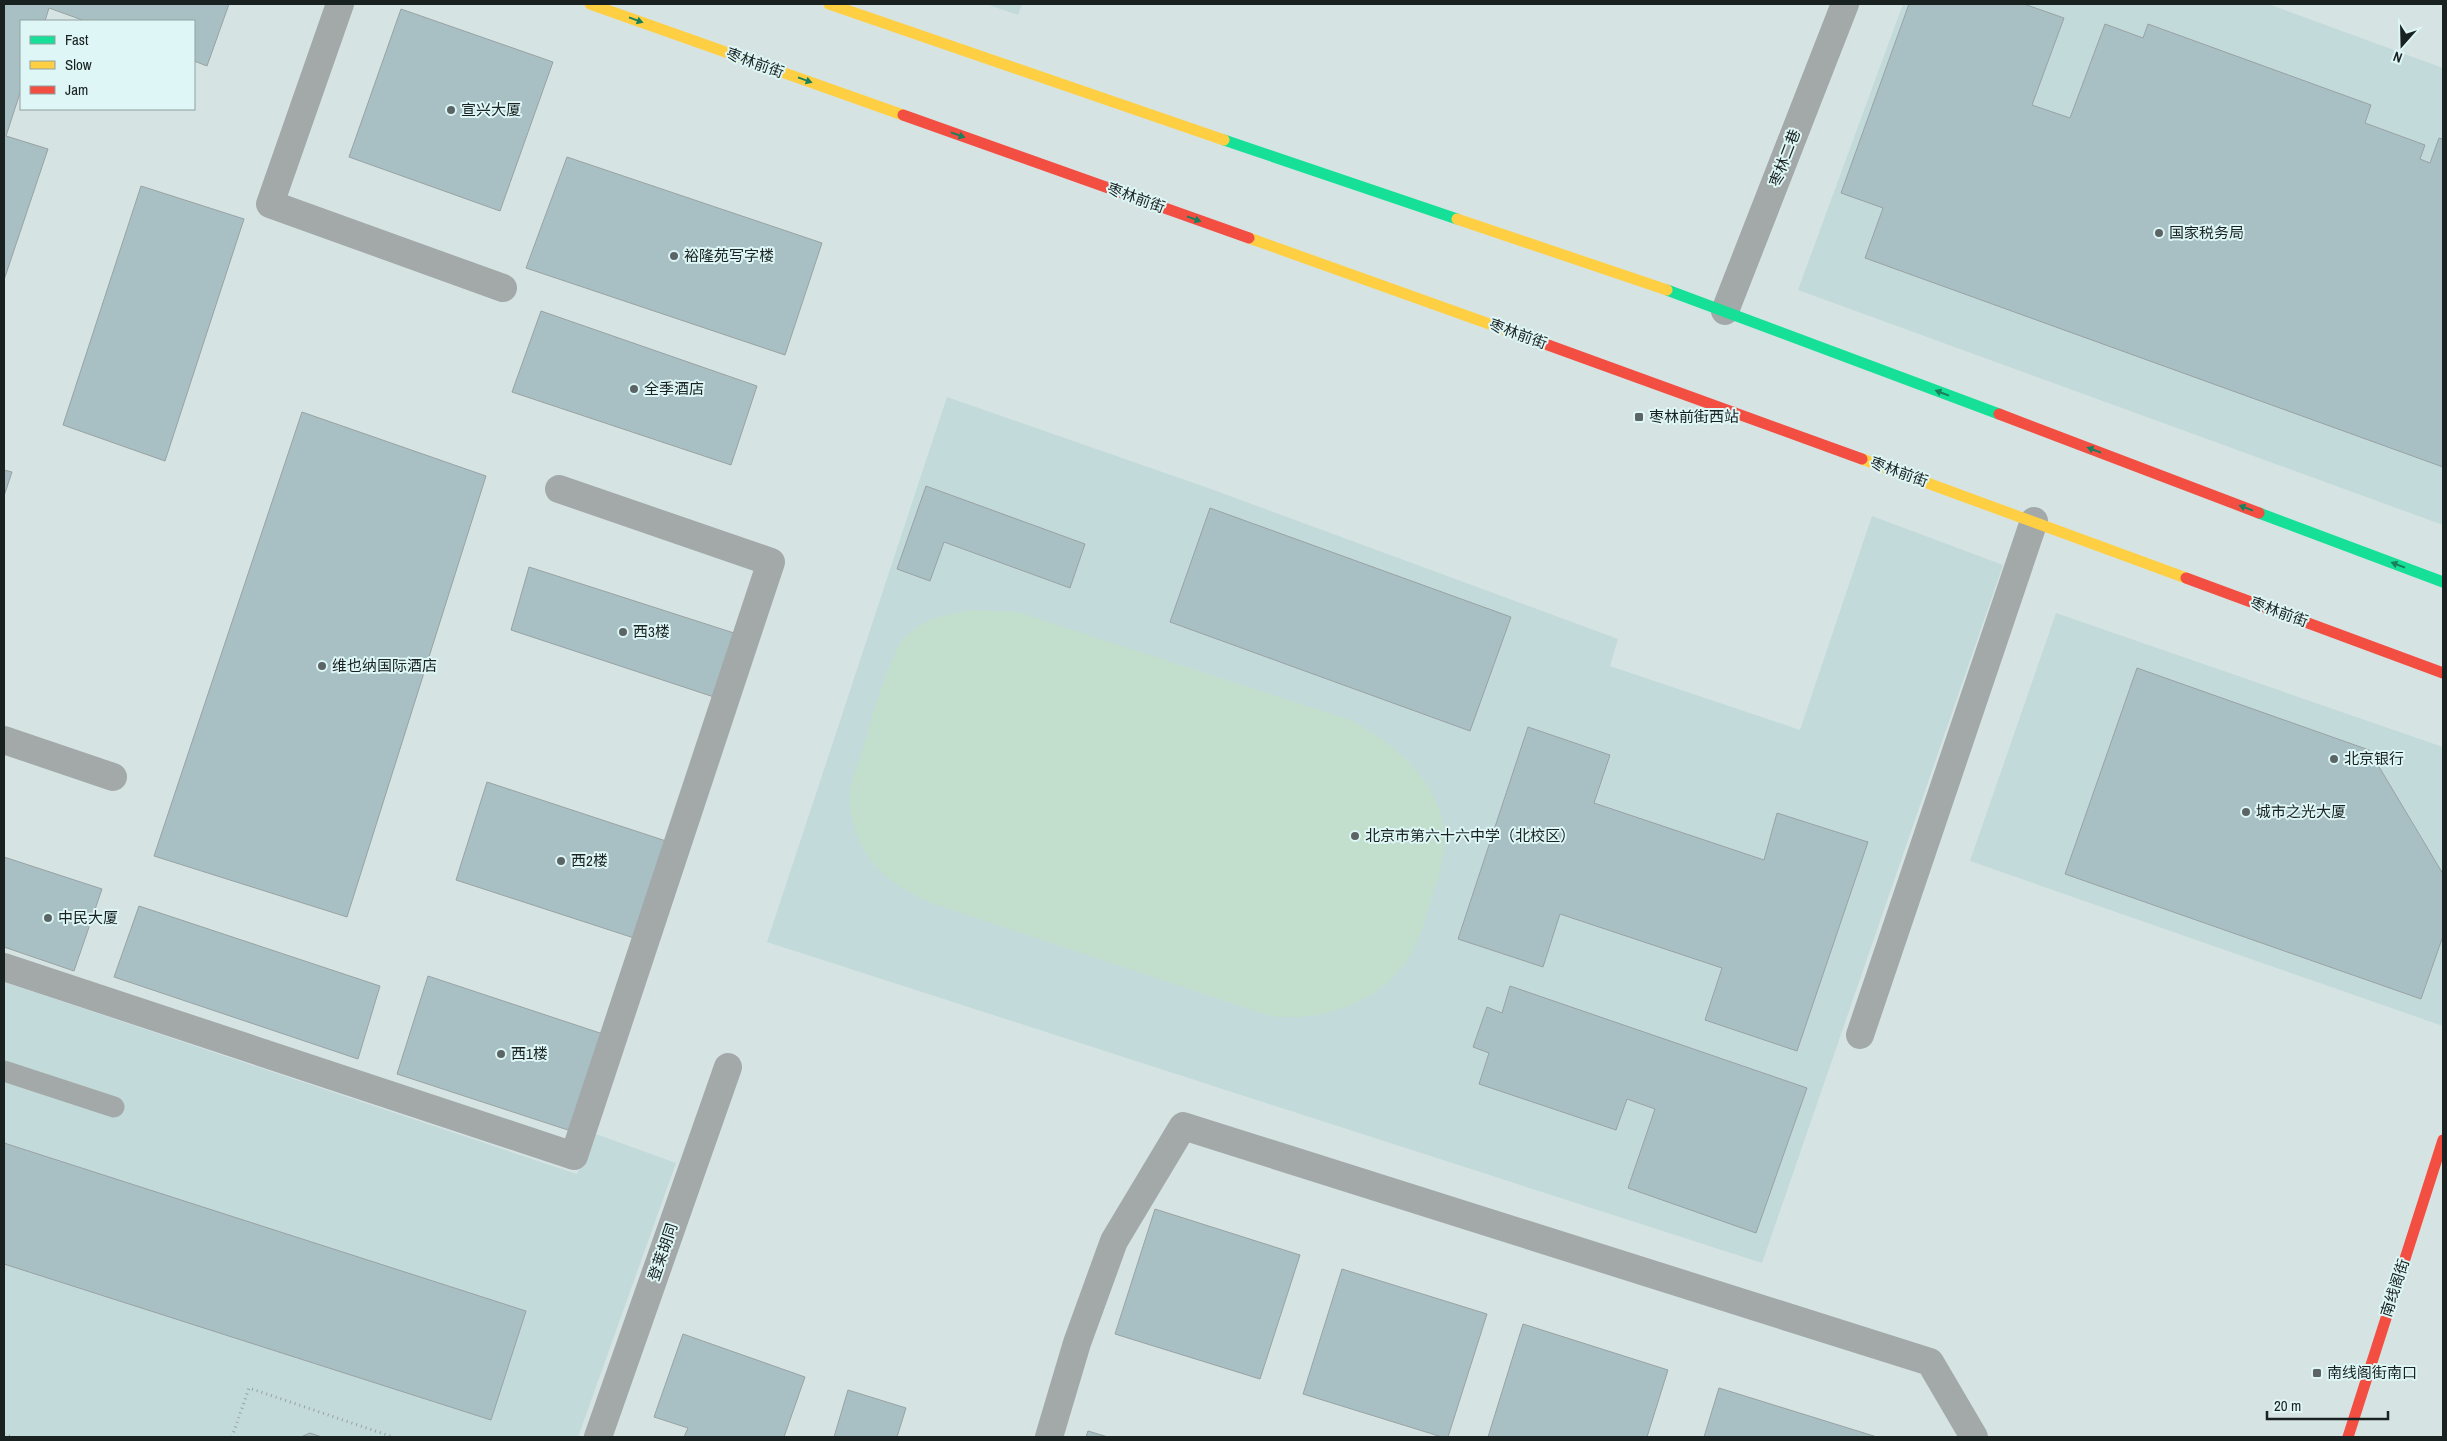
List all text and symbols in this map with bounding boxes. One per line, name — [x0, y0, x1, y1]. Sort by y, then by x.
one-way arrow — [628, 17, 643, 24]
legend — [20, 20, 195, 110]
north arrow — [2377, 20, 2427, 70]
text: Fast — [65, 29, 89, 50]
street label: 枣林前街 — [723, 42, 787, 83]
text: N — [2391, 47, 2405, 67]
text: Slow — [65, 54, 92, 75]
one-way arrow — [798, 77, 813, 85]
text: Jam — [65, 79, 88, 100]
place label: 宣兴大厦 — [461, 99, 521, 120]
marker: 宣兴大厦 — [445, 104, 457, 116]
street label: 枣林二巷 — [1764, 126, 1805, 190]
one-way arrow — [951, 132, 966, 139]
street label: 枣林前街 — [1104, 177, 1168, 218]
one-way arrow — [1187, 215, 1202, 223]
place label: 国家税务局 — [2169, 222, 2244, 243]
marker: 国家税务局 — [2153, 227, 2165, 239]
place label: 裕隆苑写字楼 — [684, 245, 774, 266]
marker: 裕隆苑写字楼 — [668, 250, 680, 262]
street label: 枣林前街 — [1486, 313, 1550, 354]
place label: 全季酒店 — [644, 378, 704, 399]
marker: 全季酒店 — [628, 383, 640, 395]
one-way arrow — [1934, 389, 1949, 396]
place label: 枣林前街西站 — [1649, 406, 1739, 427]
marker: 枣林前街西站 — [1633, 411, 1645, 423]
one-way arrow — [2086, 446, 2101, 453]
street label: 枣林前街 — [1867, 451, 1931, 492]
one-way arrow — [2238, 503, 2253, 511]
one-way arrow — [2390, 561, 2405, 568]
street label: 枣林前街 — [2247, 591, 2311, 632]
place label: 西3楼 — [633, 621, 670, 642]
marker: 西3楼 — [617, 626, 629, 638]
place label: 维也纳国际酒店 — [332, 655, 437, 676]
marker: 维也纳国际酒店 — [316, 660, 328, 672]
place label: 北京银行 — [2344, 748, 2404, 769]
marker: 北京银行 — [2328, 753, 2340, 765]
place label: 城市之光大厦 — [2256, 801, 2346, 822]
marker: 城市之光大厦 — [2240, 806, 2252, 818]
place label: 北京市第六十六中学（北校区） — [1365, 825, 1575, 846]
marker: 北京市第六十六中学（北校区） — [1349, 830, 1361, 842]
place label: 西2楼 — [571, 850, 608, 871]
marker: 西2楼 — [555, 855, 567, 867]
place label: 中民大厦 — [58, 907, 118, 928]
marker: 中民大厦 — [42, 912, 54, 924]
place label: 西1楼 — [511, 1043, 548, 1064]
marker: 西1楼 — [495, 1048, 507, 1060]
street label: 登莱胡同 — [643, 1220, 682, 1284]
street label: 南线阁街 — [2375, 1256, 2414, 1320]
place label: 南线阁街南口 — [2327, 1362, 2417, 1383]
marker: 南线阁街南口 — [2311, 1367, 2323, 1379]
scale bar — [2267, 1388, 2388, 1420]
text: 20 m — [2274, 1395, 2301, 1416]

